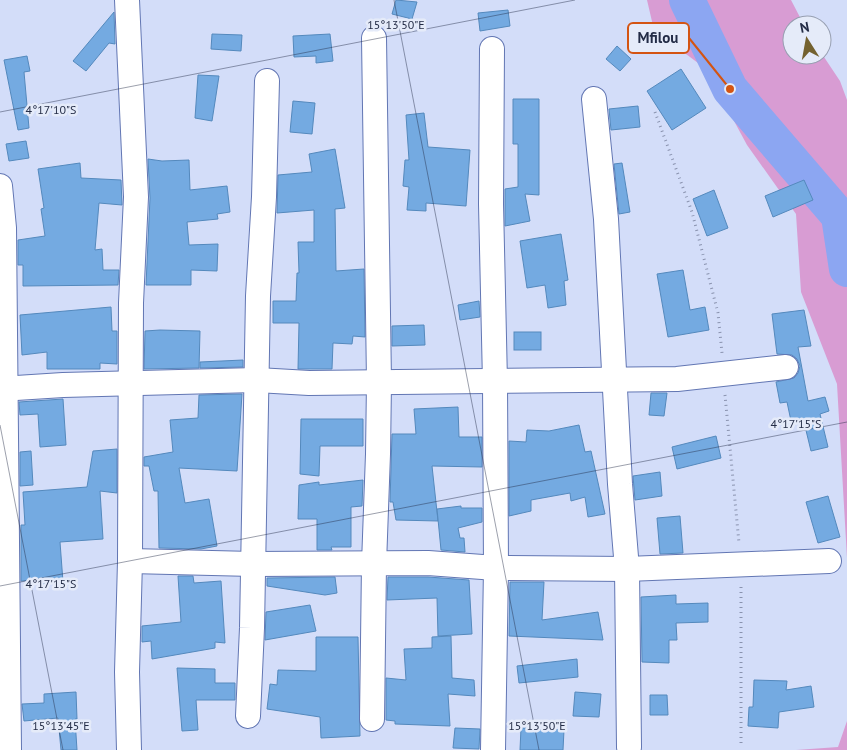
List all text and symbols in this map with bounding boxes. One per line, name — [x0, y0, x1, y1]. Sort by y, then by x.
north arrow — [782, 15, 832, 65]
text: 15°13'50"E — [367, 17, 425, 32]
text: N — [798, 18, 811, 37]
callout: Mfilou — [628, 23, 689, 53]
text: Mfilou — [638, 28, 678, 47]
text: 4°17'10"S — [26, 102, 76, 117]
text: 4°17'15"S — [771, 416, 821, 431]
text: 4°17'15"S — [26, 576, 76, 591]
text: 15°13'45"E — [32, 718, 90, 733]
text: 15°13'50"E — [508, 718, 566, 733]

